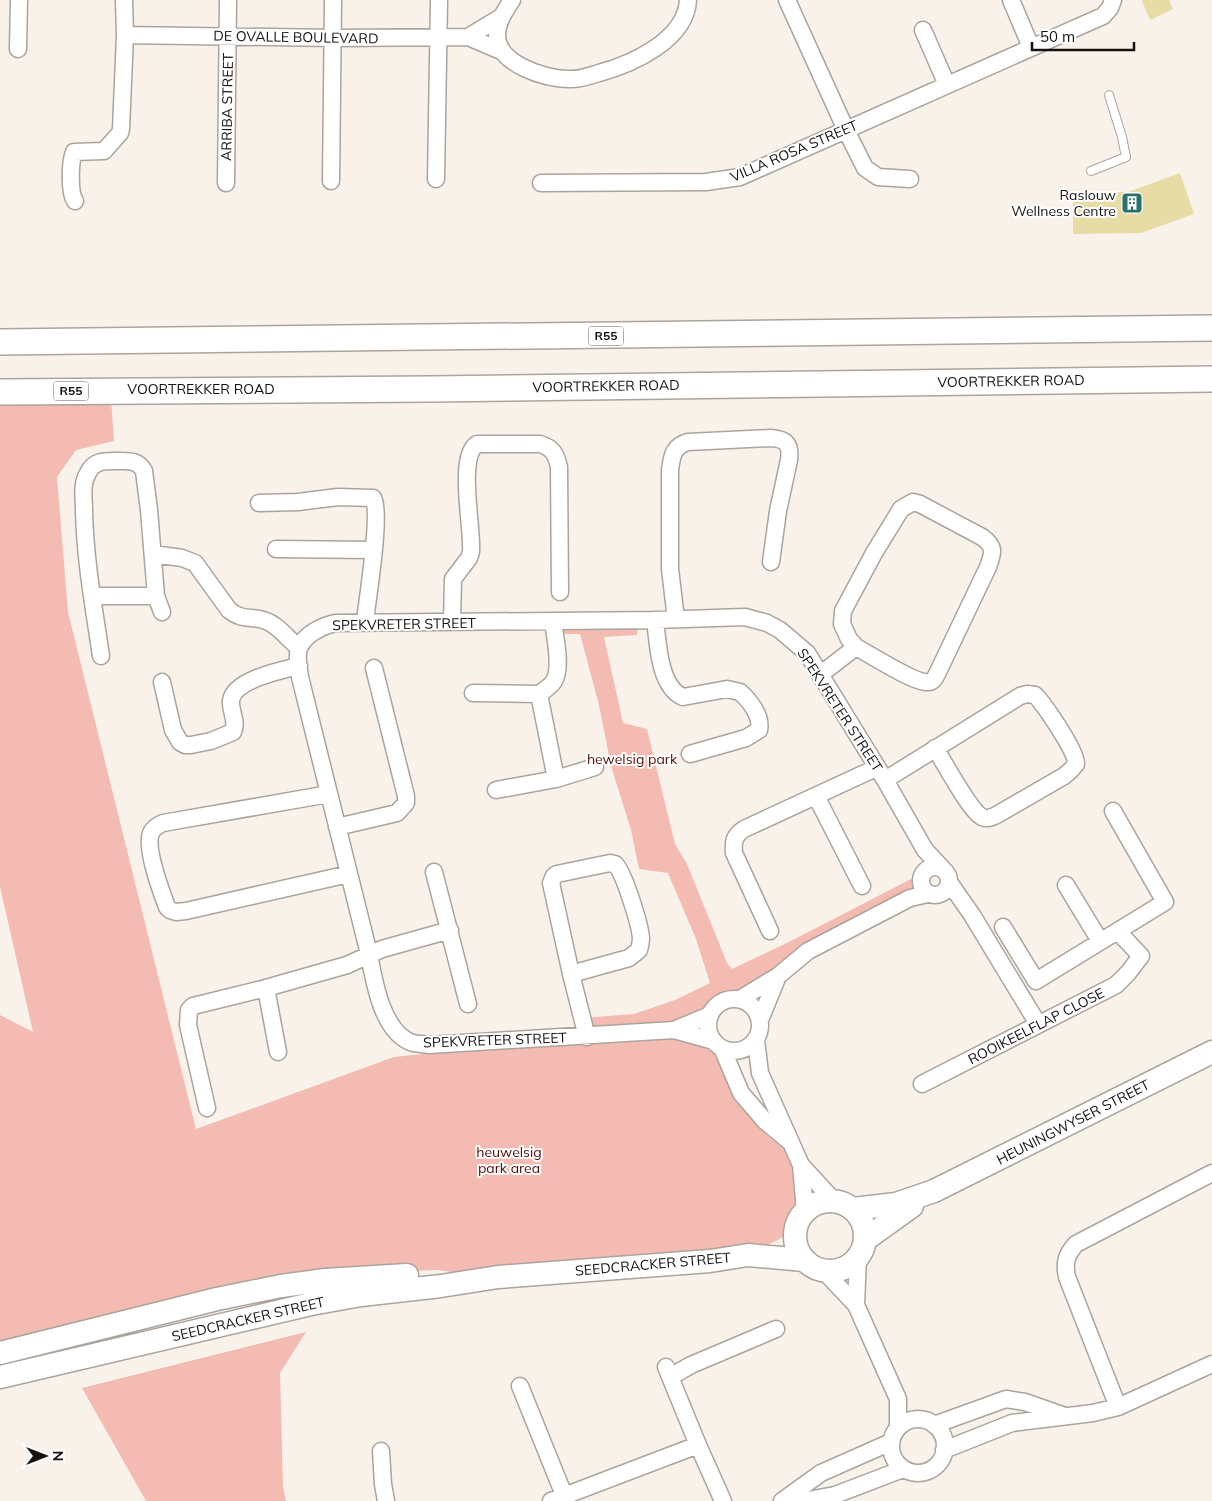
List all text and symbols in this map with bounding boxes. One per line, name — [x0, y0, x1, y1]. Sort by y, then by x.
scale bar — [1032, 20, 1134, 52]
street label: DE OVALLE BOULEVARD — [213, 27, 379, 47]
text: 50 m — [1040, 27, 1075, 46]
street label: ARRIBA STREET — [217, 52, 237, 161]
street label: VILLA ROSA STREET — [728, 116, 861, 186]
place label: Raslouw Wellness Centre — [1011, 186, 1116, 220]
building icon: Raslouw Wellness Centre — [1120, 191, 1144, 215]
road number: R55 — [588, 326, 624, 346]
street label: VOORTREKKER ROAD — [937, 371, 1085, 391]
street label: VOORTREKKER ROAD — [532, 376, 680, 396]
street label: VOORTREKKER ROAD — [127, 380, 275, 398]
road number: R55 — [54, 382, 88, 401]
street label: SPEKVRETER STREET — [332, 614, 477, 634]
street label: SPEKVRETER STREET — [793, 645, 887, 776]
park label: hewelsig park — [587, 750, 678, 768]
street label: ROOIKEELFLAP CLOSE — [965, 984, 1107, 1068]
street label: SPEKVRETER STREET — [423, 1028, 568, 1052]
street label: HEUNINGWYSER STREET — [993, 1075, 1153, 1168]
park label: heuwelsig park area — [476, 1143, 542, 1177]
street label: SEEDCRACKER STREET — [574, 1248, 732, 1280]
street label: SEEDCRACKER STREET — [170, 1293, 327, 1345]
north arrow — [20, 1431, 70, 1481]
text: N — [49, 1451, 67, 1461]

